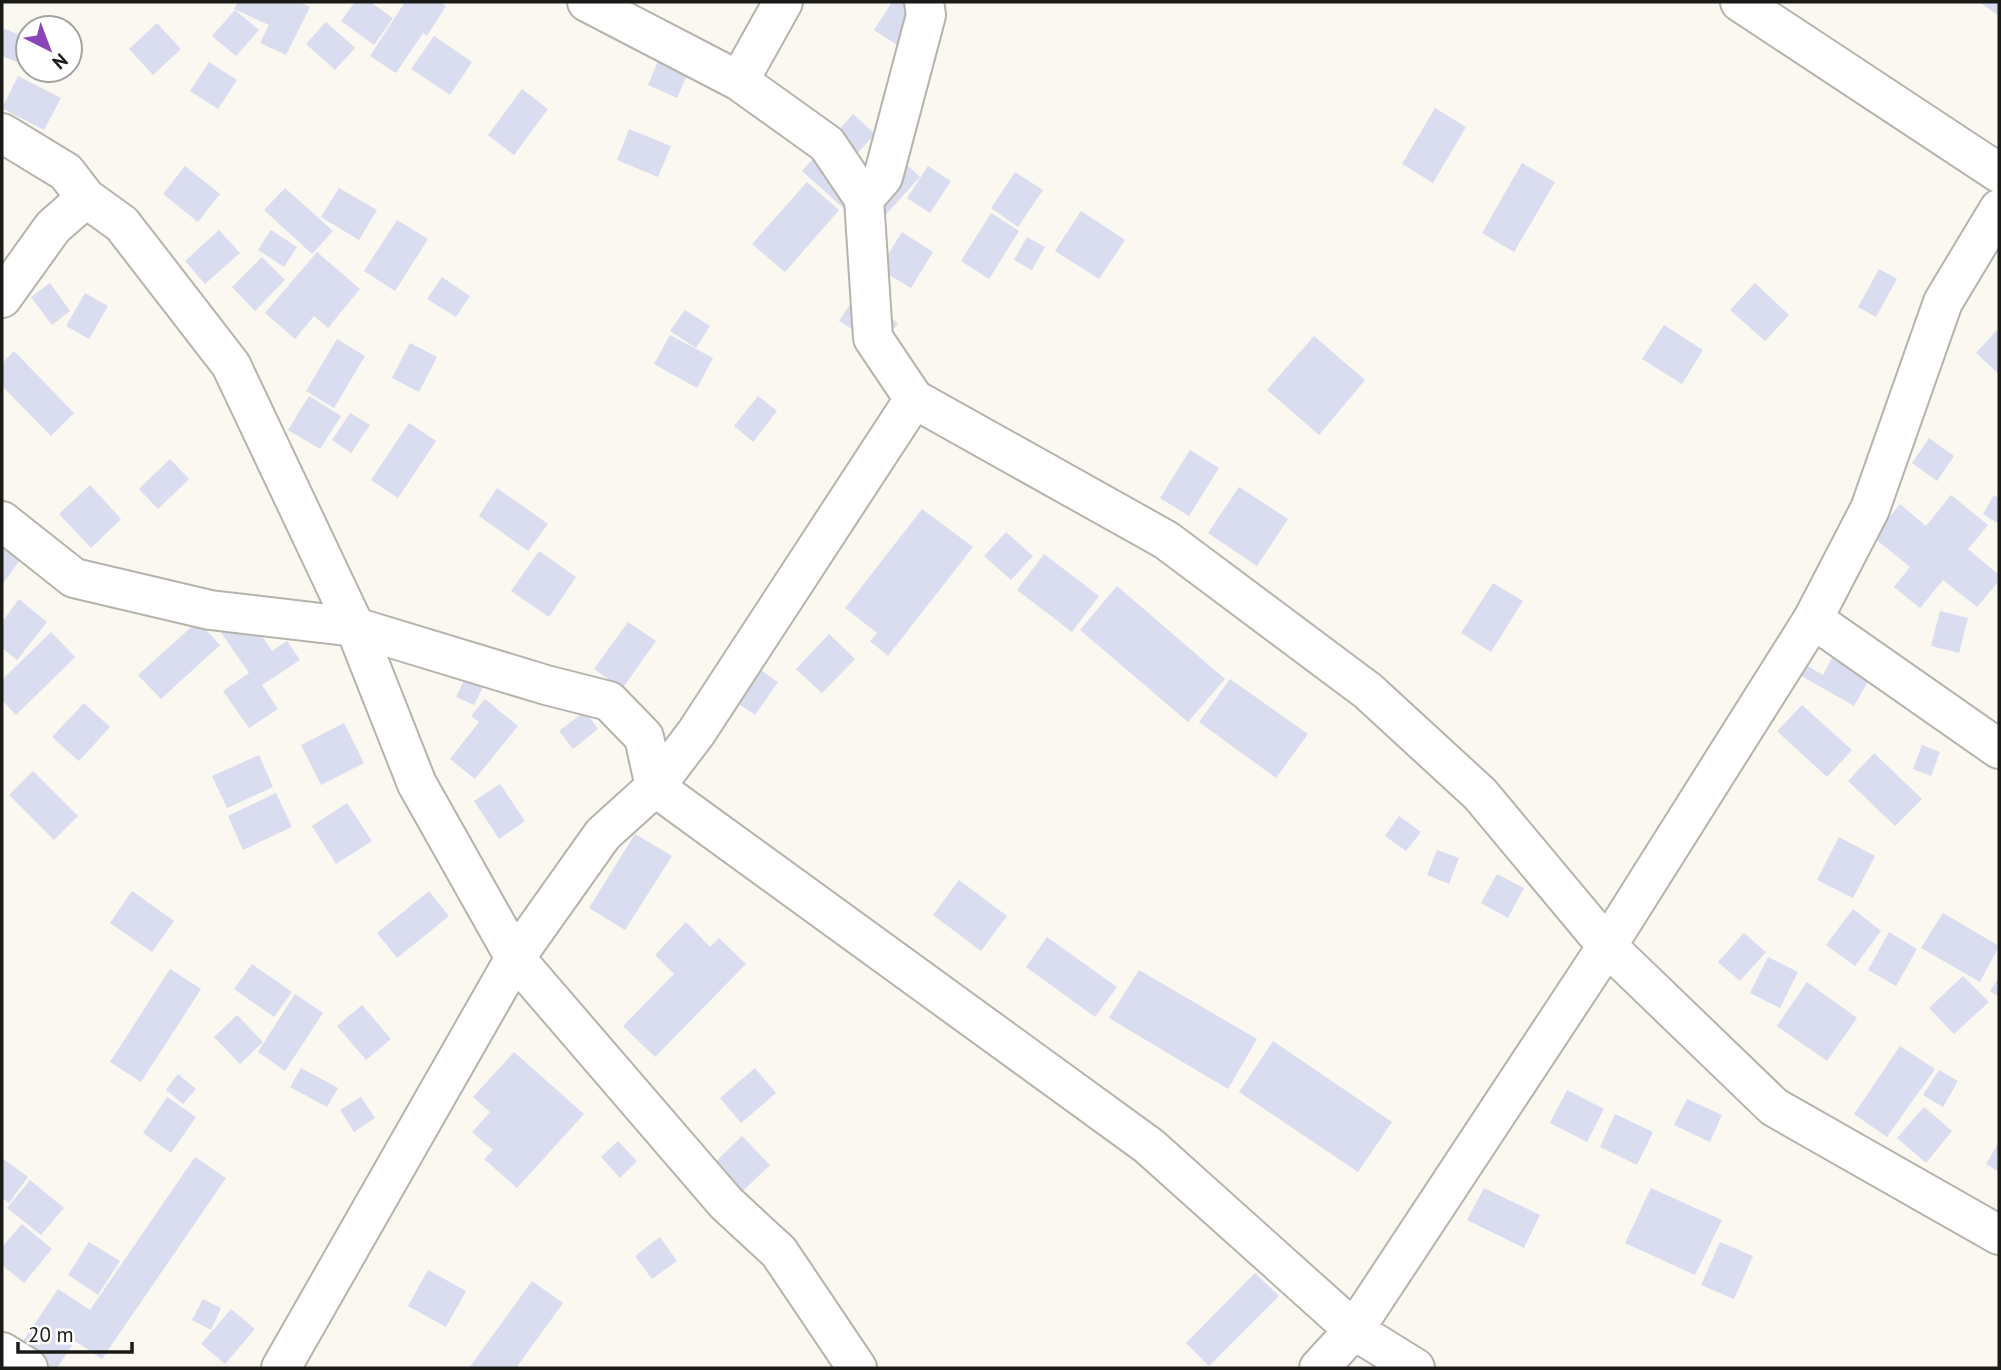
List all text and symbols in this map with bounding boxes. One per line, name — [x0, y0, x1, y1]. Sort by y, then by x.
north arrow — [14, 14, 84, 84]
text: N — [48, 49, 73, 75]
scale bar — [18, 1310, 131, 1354]
text: 20 m — [28, 1321, 74, 1348]

